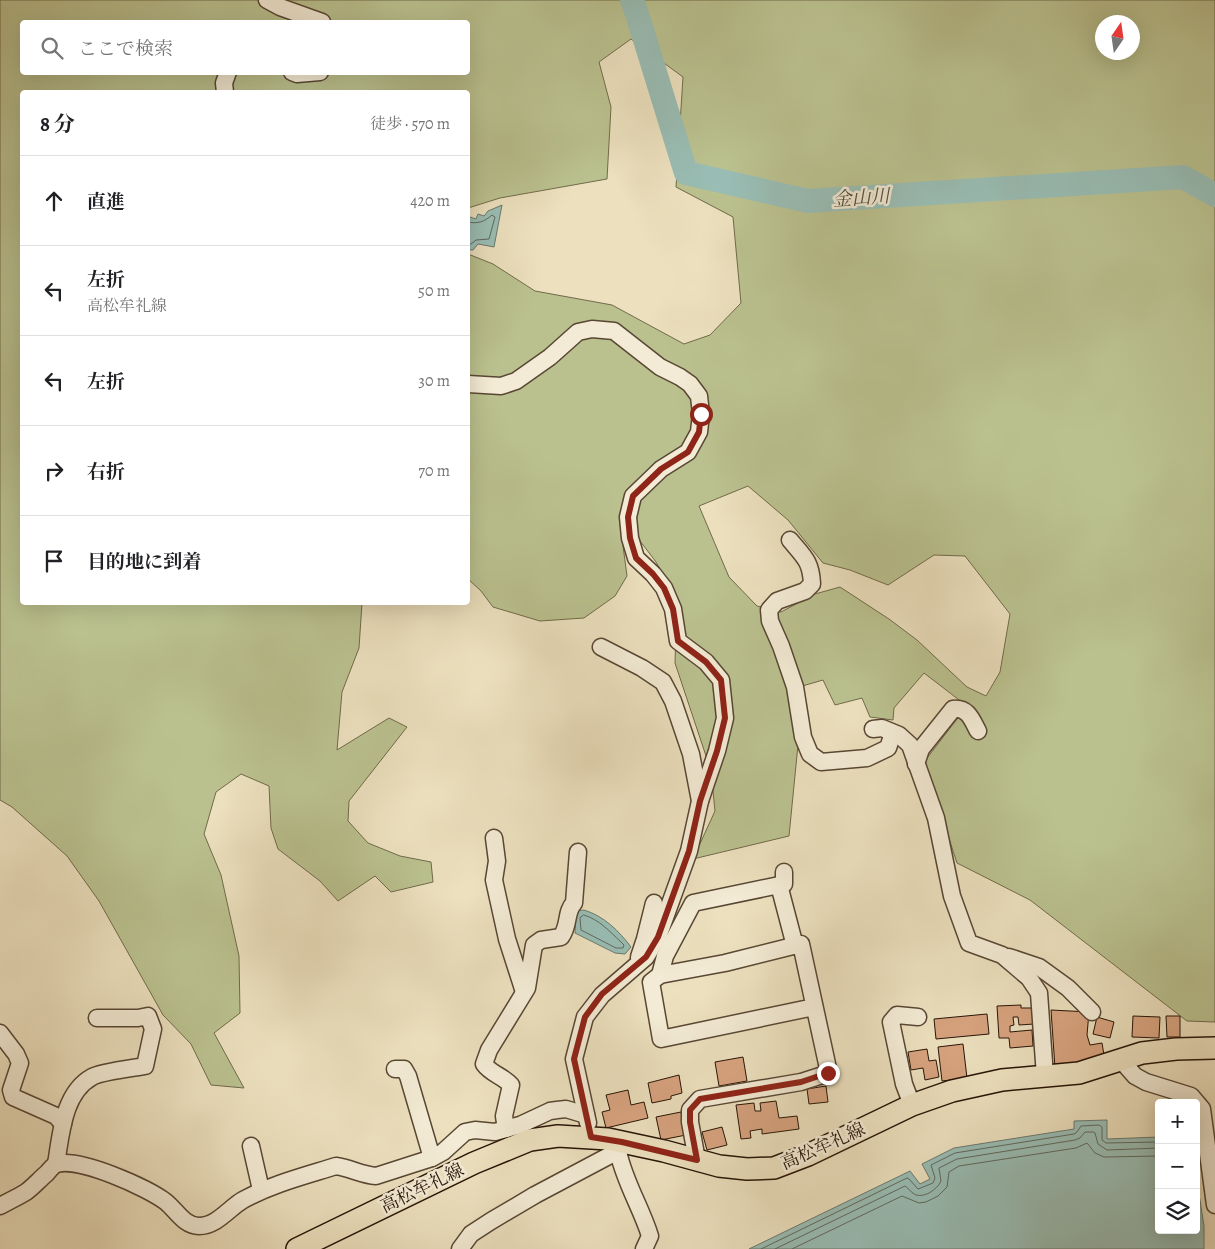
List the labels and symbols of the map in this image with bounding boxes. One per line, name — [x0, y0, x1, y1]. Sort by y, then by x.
north arrow — [1095, 15, 1140, 60]
water label: 金山川 — [832, 183, 892, 213]
route start — [690, 403, 713, 426]
route end — [817, 1062, 840, 1085]
street label: 高松牟礼線 — [777, 1117, 869, 1175]
street label: 高松牟礼線 — [376, 1157, 468, 1219]

